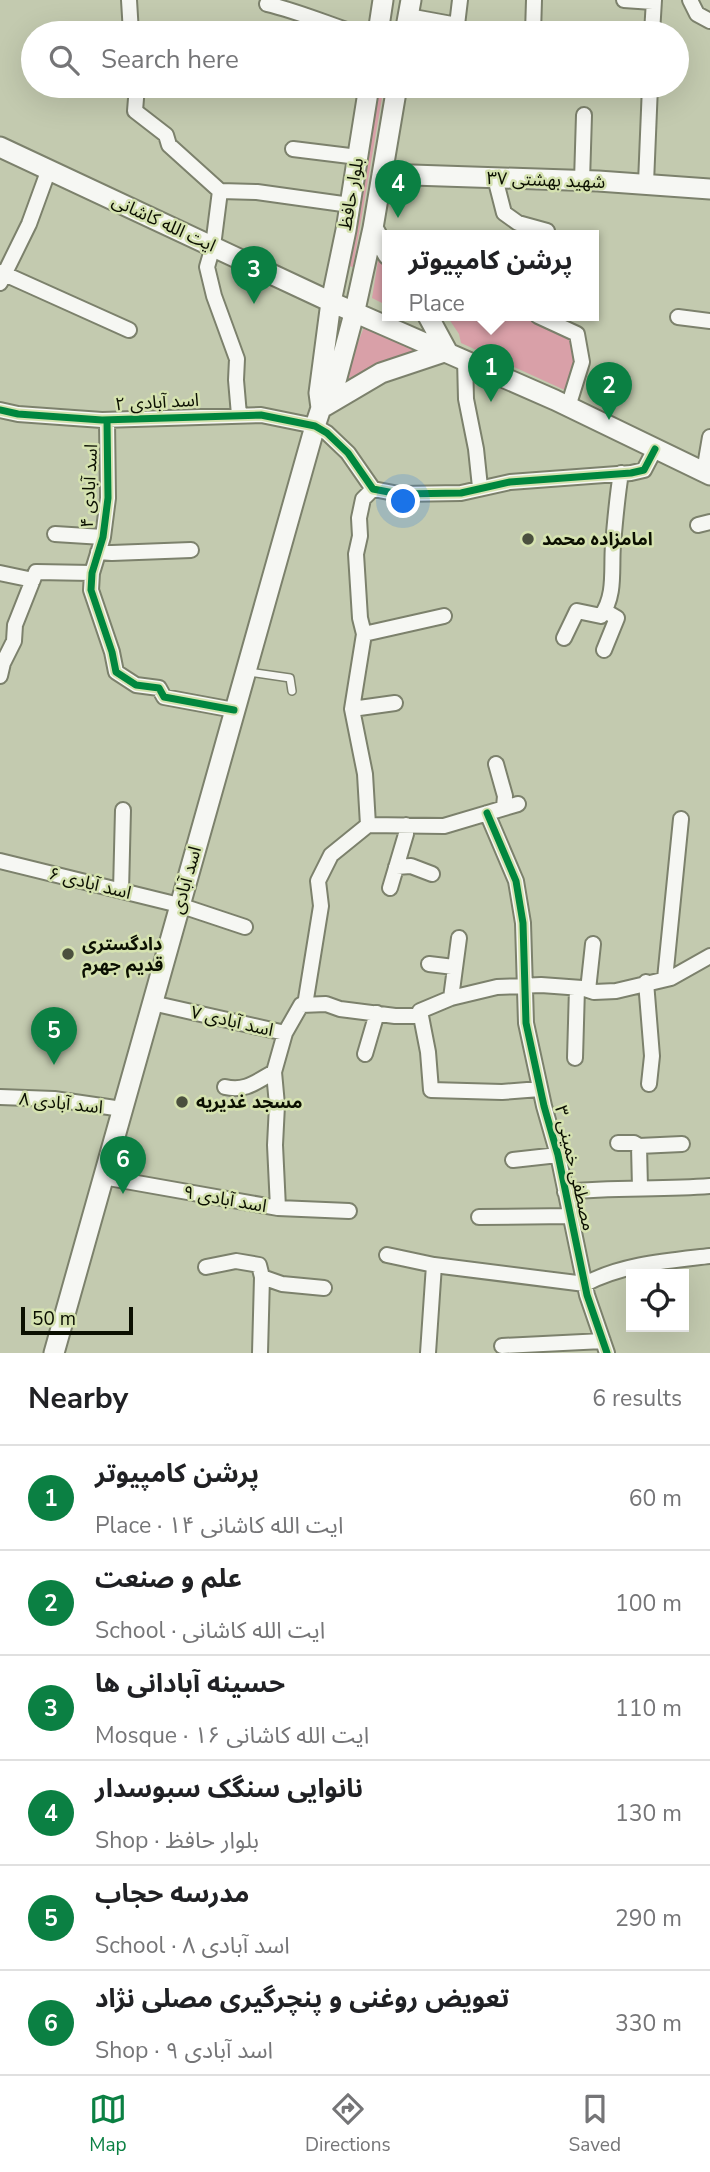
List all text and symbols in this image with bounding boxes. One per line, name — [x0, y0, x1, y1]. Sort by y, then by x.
search box — [21, 21, 689, 98]
icon: search — [45, 41, 83, 79]
text: Search here — [101, 42, 239, 77]
street label: بلوار حافظ — [333, 156, 369, 232]
pin: 4 — [375, 160, 421, 218]
street label: شهید بهشتی ۳۷ — [486, 166, 606, 194]
street label: ایت الله کاشانی — [108, 188, 220, 258]
popup — [382, 230, 599, 321]
text: پرشن کامپیوتر — [408, 243, 573, 278]
pin: 3 — [231, 246, 277, 304]
text: Place — [408, 288, 465, 319]
pin: 1 — [468, 344, 514, 402]
pin: 2 — [586, 362, 632, 420]
street label: اسد آبادی ۲ — [114, 388, 200, 416]
street label: اسد آبادی ۴ — [75, 443, 103, 529]
your location — [386, 484, 420, 518]
place label: امامزاده محمد — [542, 527, 653, 551]
marker: امامزاده محمد — [520, 531, 536, 547]
street label: اسد آبادی — [165, 843, 207, 917]
street label: اسد آبادی ۶ — [46, 861, 134, 905]
place label: دادگستری قدیم جهرم — [82, 932, 163, 978]
marker: دادگستری قدیم جهرم — [60, 946, 76, 962]
street label: اسد آبادی ۷ — [188, 1000, 276, 1042]
pin: 5 — [31, 1007, 77, 1065]
street label: اسد آبادی ۸ — [18, 1087, 104, 1119]
place label: مسجد غدیریه — [196, 1090, 303, 1114]
marker: مسجد غدیریه — [174, 1094, 190, 1110]
street label: مصطفی خمینی ۳ — [549, 1103, 601, 1233]
pin: 6 — [100, 1136, 146, 1194]
street label: اسد آبادی ۹ — [182, 1180, 268, 1218]
map controls — [626, 1269, 689, 1332]
button: locate — [626, 1269, 689, 1332]
scale bar — [21, 1304, 133, 1336]
text: 50 m — [32, 1306, 76, 1332]
text: Nearby — [28, 1378, 128, 1419]
text: 6 results — [592, 1383, 682, 1414]
text: پرشن کامپیوتر — [95, 1456, 259, 1491]
text: 1 — [44, 1483, 58, 1514]
text: 60 m — [629, 1483, 682, 1514]
text: Place · ایت الله کاشانی ۱۴ — [95, 1510, 343, 1541]
text: علم و صنعت — [95, 1561, 242, 1596]
text: 2 — [44, 1588, 58, 1619]
text: 100 m — [615, 1588, 682, 1619]
text: School · ایت الله کاشانی — [95, 1615, 325, 1646]
text: حسینه آبادانی ها — [95, 1666, 285, 1701]
text: 3 — [44, 1693, 58, 1724]
text: 110 m — [615, 1693, 682, 1724]
text: Mosque · ایت الله کاشانی ۱۶ — [95, 1720, 369, 1751]
text: نانوایی سنگک سبوسدار — [95, 1771, 363, 1806]
text: 4 — [44, 1798, 58, 1829]
text: 130 m — [615, 1798, 682, 1829]
text: Shop · بلوار حافظ — [95, 1825, 259, 1856]
text: مدرسه حجاب — [95, 1876, 249, 1911]
text: 5 — [44, 1903, 58, 1934]
text: 290 m — [615, 1903, 682, 1934]
text: School · اسد آبادی ۸ — [95, 1930, 290, 1961]
text: تعویض روغنی و پنچرگیری مصلی نژاد — [95, 1981, 509, 2016]
text: 6 — [44, 2008, 58, 2039]
text: 330 m — [615, 2008, 682, 2039]
text: Shop · اسد آبادی ۹ — [95, 2035, 273, 2066]
tab: Map — [89, 2090, 127, 2158]
tab: Directions — [305, 2090, 391, 2158]
tab: Saved — [569, 2090, 621, 2158]

